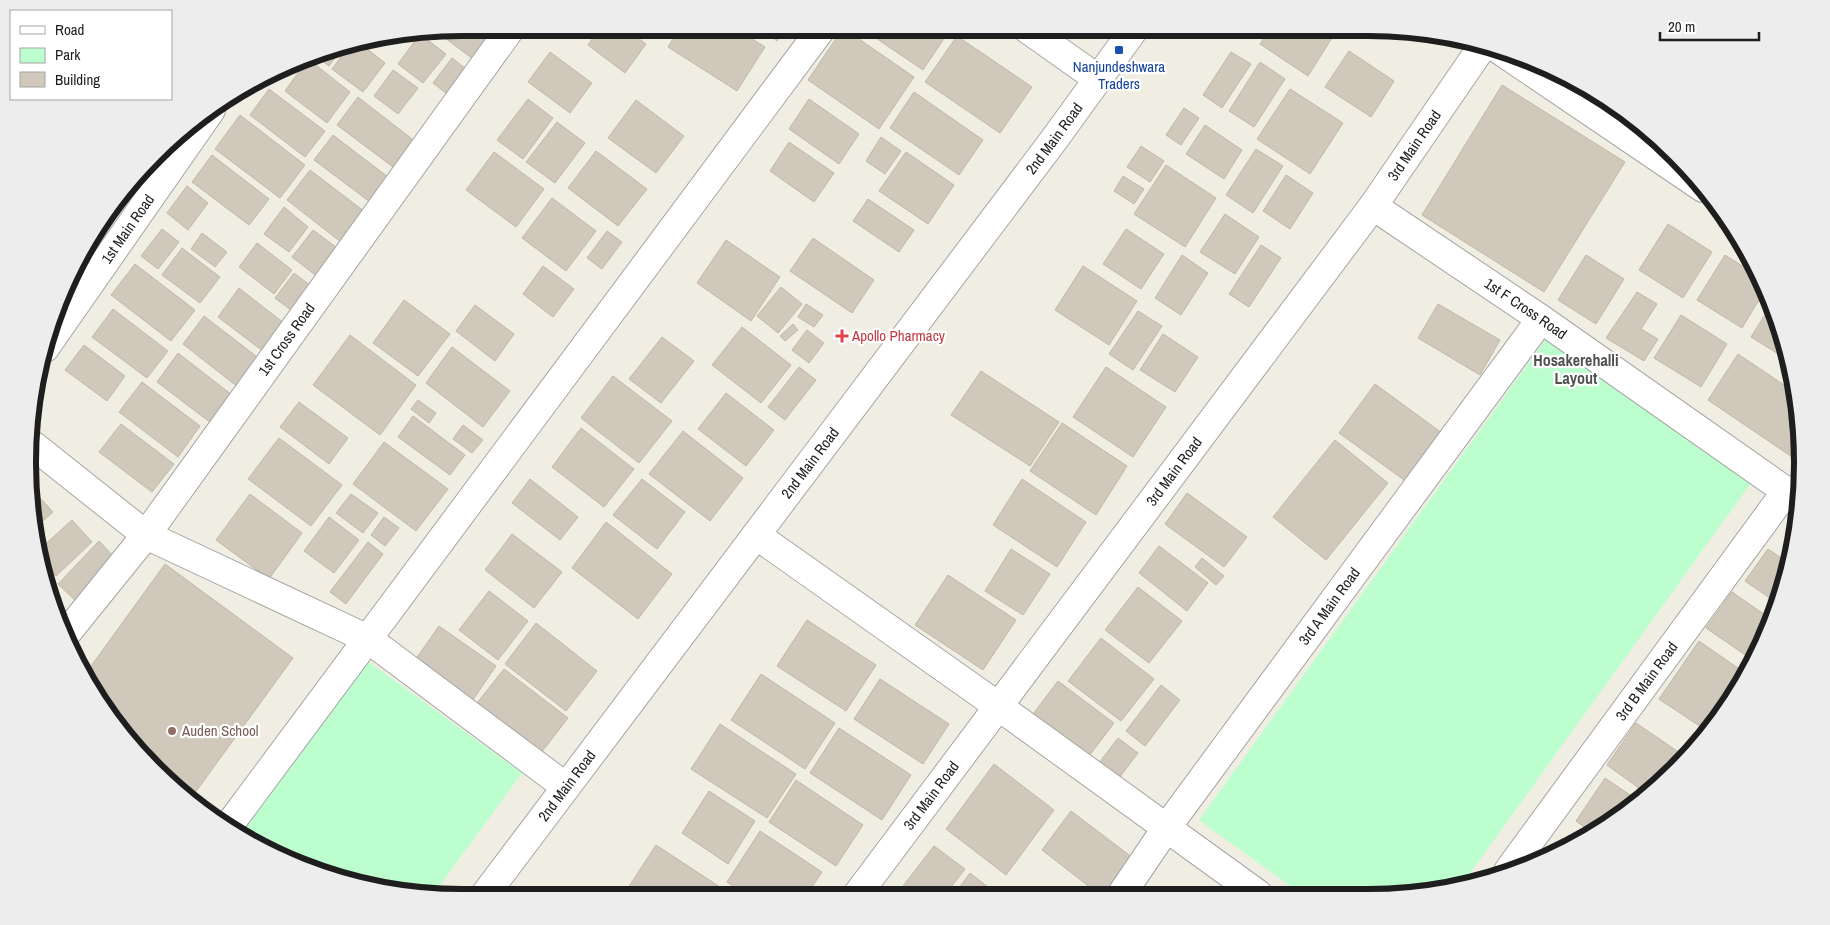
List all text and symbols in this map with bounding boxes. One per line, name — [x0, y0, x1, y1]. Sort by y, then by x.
legend — [10, 10, 172, 100]
scale bar — [1660, 10, 1759, 42]
text: 20 m — [1668, 16, 1695, 37]
text: Road — [55, 19, 84, 40]
text: Park — [55, 44, 81, 65]
marker: Nanjundeshwara Traders — [1113, 44, 1125, 56]
place label: Nanjundeshwara Traders — [1073, 56, 1165, 94]
text: Building — [55, 69, 100, 90]
street label: 2nd Main Road — [1020, 98, 1087, 179]
street label: 3rd Main Road — [1382, 106, 1446, 185]
street label: 1st Main Road — [96, 190, 159, 268]
street label: 1st F Cross Road — [1480, 273, 1571, 344]
street label: 1st Cross Road — [253, 299, 320, 380]
place label: Apollo Pharmacy — [851, 325, 946, 346]
marker: Apollo Pharmacy — [836, 330, 848, 342]
district label: Hosakerehalli Layout — [1533, 349, 1619, 389]
street label: 2nd Main Road — [776, 423, 844, 503]
street label: 3rd Main Road — [1141, 432, 1207, 510]
street label: 3rd A Main Road — [1293, 563, 1365, 649]
street label: 3rd B Main Road — [1610, 637, 1682, 725]
place label: Auden School — [181, 720, 259, 741]
marker: Auden School — [166, 725, 178, 737]
street label: 2nd Main Road — [533, 746, 600, 825]
street label: 3rd Main Road — [898, 757, 964, 834]

